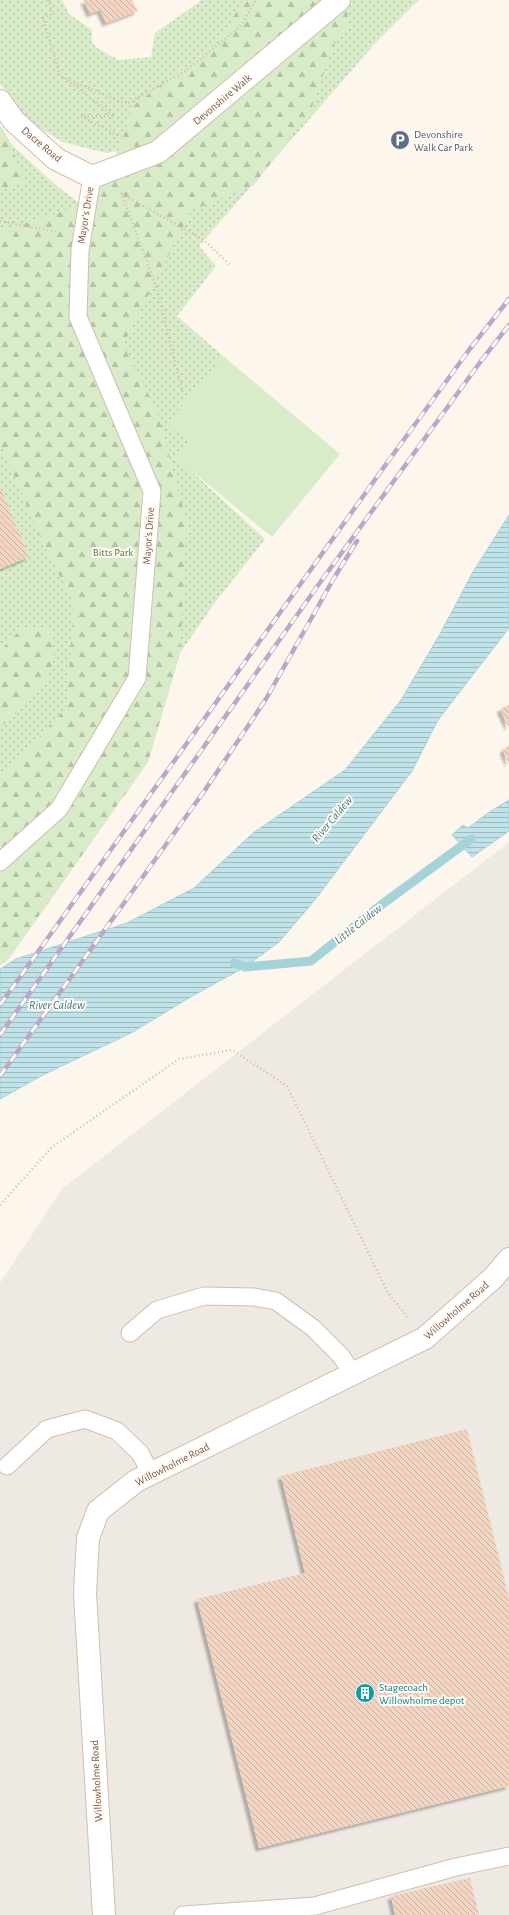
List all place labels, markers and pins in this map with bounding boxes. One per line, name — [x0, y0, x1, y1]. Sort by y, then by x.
parking icon: Devonshire Walk Car Park — [389, 129, 411, 151]
place label: Devonshire Walk Car Park — [414, 129, 473, 153]
building icon: Stagecoach Willowholme depot — [354, 1682, 376, 1704]
place label: Stagecoach Willowholme depot — [379, 1682, 465, 1706]

